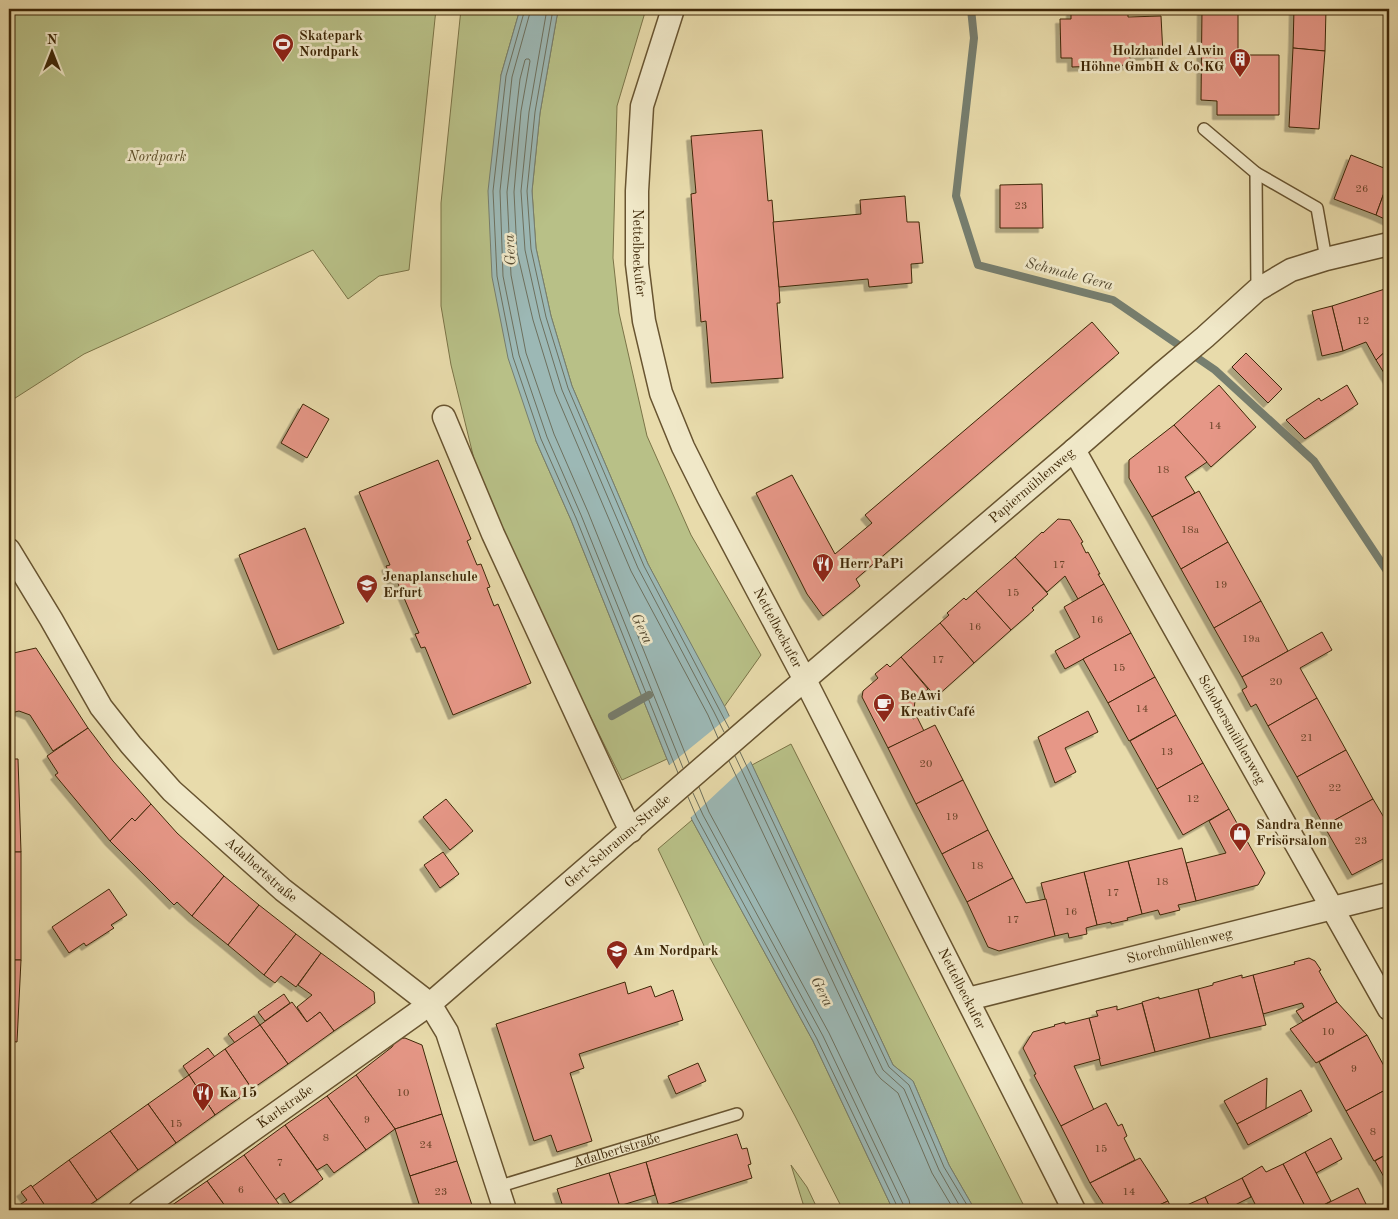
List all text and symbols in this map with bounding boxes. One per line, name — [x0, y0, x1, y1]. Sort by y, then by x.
north arrow — [28, 28, 78, 78]
place label: Skatepark Nordpark — [299, 29, 363, 59]
sports icon: Skatepark Nordpark — [271, 32, 295, 63]
text: N — [47, 33, 58, 47]
place label: Holzhandel Alwin Höhne GmbH & Co.KG — [1080, 44, 1224, 74]
building icon: Holzhandel Alwin Höhne GmbH & Co.KG — [1228, 47, 1252, 78]
park label: Nordpark — [127, 150, 187, 165]
house number: 26 — [1356, 184, 1368, 195]
house number: 23 — [1015, 201, 1027, 212]
street label: Nettelbeckufer — [630, 209, 648, 298]
water label: Gera — [502, 234, 520, 266]
water label: Schmale Gera — [1024, 256, 1114, 294]
house number: 12 — [1357, 316, 1369, 327]
house number: 14 — [1209, 421, 1221, 432]
street label: Papiermühlenweg — [987, 445, 1078, 526]
house number: 18 — [1157, 465, 1169, 476]
house number: 18a — [1181, 525, 1200, 536]
restaurant icon: Herr PaPi — [811, 552, 835, 583]
place label: Herr PaPi — [839, 557, 904, 571]
house number: 17 — [1053, 560, 1065, 571]
place label: Jenaplanschule Erfurt — [383, 570, 478, 600]
school or university icon: Jenaplanschule Erfurt — [355, 573, 379, 604]
house number: 19 — [1215, 580, 1227, 591]
street label: Nettelbeckufer — [751, 586, 805, 671]
house number: 15 — [1007, 588, 1019, 599]
water label: Gera — [627, 611, 655, 647]
house number: 16 — [1091, 615, 1103, 626]
house number: 16 — [969, 622, 981, 633]
house number: 19a — [1242, 634, 1261, 645]
house number: 17 — [932, 655, 944, 666]
house number: 15 — [1113, 663, 1125, 674]
street label: Schobersmühlenweg — [1195, 673, 1268, 787]
house number: 20 — [1270, 677, 1282, 688]
place label: BeAwi KreativCafé — [900, 689, 975, 719]
cafe icon: BeAwi KreativCafé — [872, 692, 896, 723]
house number: 14 — [1136, 704, 1148, 715]
house number: 21 — [1301, 733, 1313, 744]
house number: 13 — [1161, 747, 1173, 758]
house number: 20 — [920, 759, 932, 770]
house number: 22 — [1329, 783, 1341, 794]
street label: Gert-Schramm-Straße — [562, 792, 673, 891]
house number: 12 — [1187, 794, 1199, 805]
house number: 19 — [946, 812, 958, 823]
place label: Sandra Renne Frisörsalon — [1256, 818, 1343, 848]
shop icon: Sandra Renne Frisörsalon — [1228, 821, 1252, 852]
street label: Adalbertstraße — [222, 835, 300, 905]
house number: 23 — [1355, 836, 1367, 847]
house number: 18 — [971, 861, 983, 872]
house number: 18 — [1156, 877, 1168, 888]
house number: 17 — [1107, 888, 1119, 899]
house number: 16 — [1065, 907, 1077, 918]
house number: 17 — [1007, 915, 1019, 926]
street label: Storchmühlenweg — [1125, 926, 1234, 966]
school or university icon: Am Nordpark — [605, 939, 629, 970]
place label: Am Nordpark — [633, 944, 719, 958]
street label: Nettelbeckufer — [935, 946, 988, 1032]
water label: Gera — [807, 974, 835, 1010]
house number: 10 — [1322, 1027, 1334, 1038]
house number: 9 — [1351, 1064, 1357, 1075]
restaurant icon: Ka 15 — [191, 1081, 215, 1112]
street label: Karlstraße — [255, 1083, 315, 1131]
place label: Ka 15 — [219, 1086, 257, 1100]
house number: 10 — [397, 1088, 409, 1099]
house number: 9 — [364, 1115, 370, 1126]
house number: 15 — [170, 1119, 182, 1130]
house number: 8 — [1370, 1127, 1376, 1138]
street label: Adalbertstraße — [571, 1131, 662, 1170]
house number: 8 — [323, 1133, 329, 1144]
house number: 24 — [420, 1140, 432, 1151]
house number: 15 — [1095, 1144, 1107, 1155]
house number: 7 — [277, 1158, 283, 1169]
house number: 6 — [238, 1185, 244, 1196]
house number: 23 — [435, 1187, 447, 1198]
house number: 14 — [1123, 1187, 1135, 1198]

